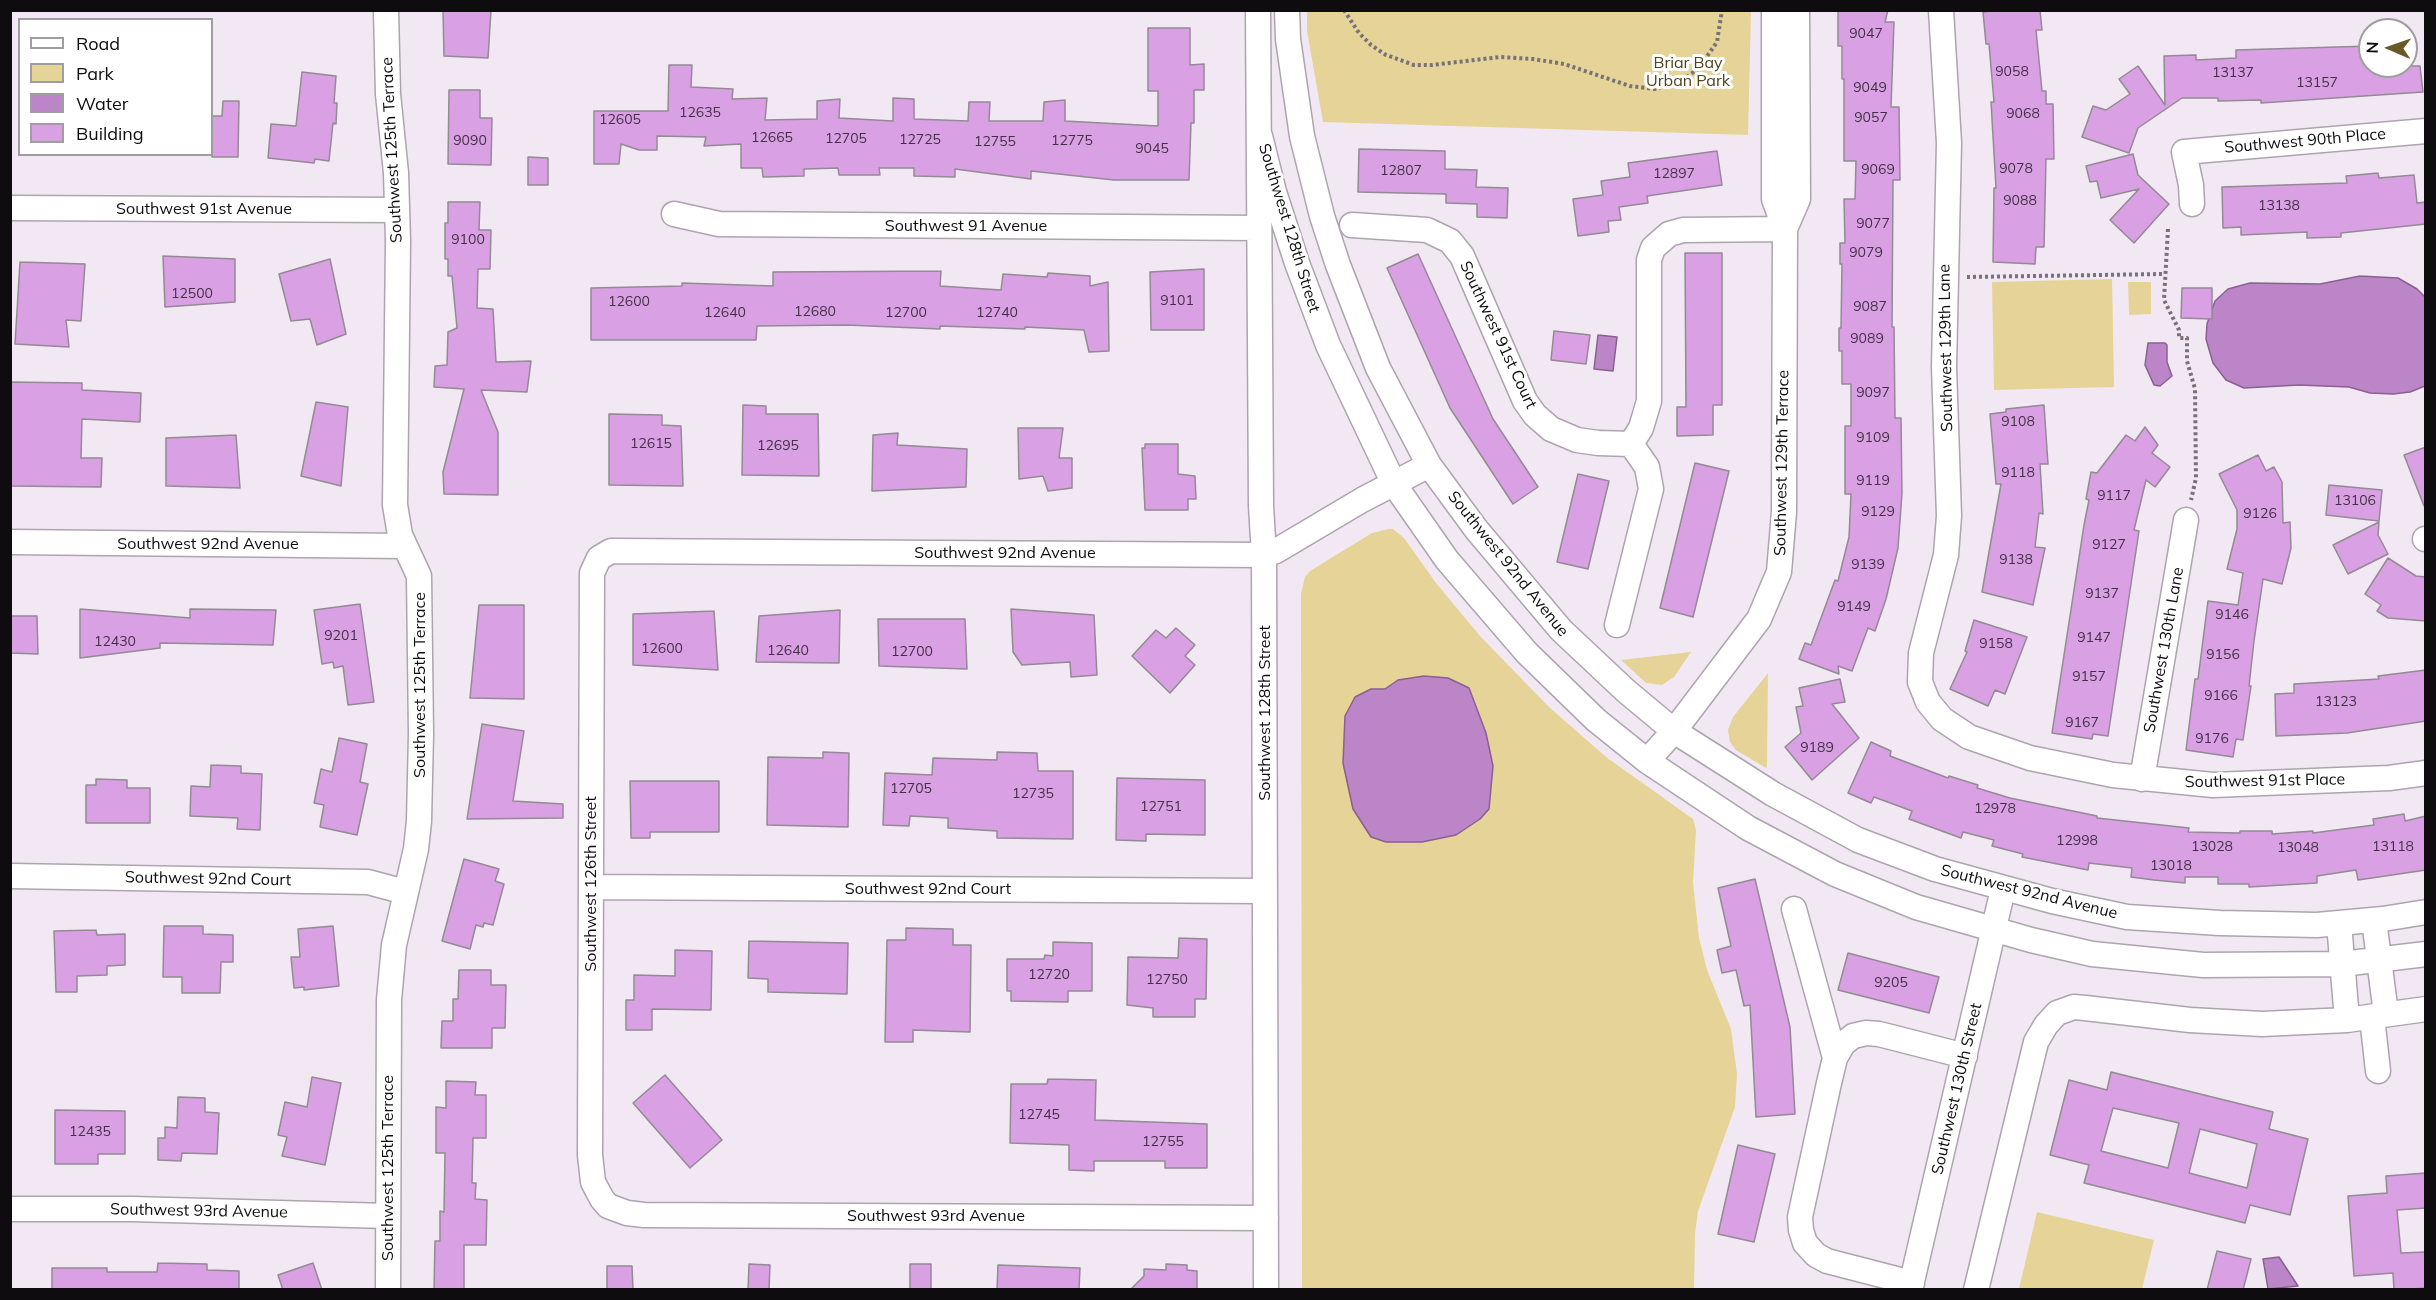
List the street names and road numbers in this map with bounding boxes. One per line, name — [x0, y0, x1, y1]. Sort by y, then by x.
street label: Southwest 125th Terrace — [378, 57, 406, 243]
street label: Southwest 90th Place — [2223, 124, 2387, 158]
street label: Southwest 128th Street — [1254, 141, 1324, 315]
street label: Southwest 91st Avenue — [116, 199, 292, 219]
street label: Southwest 91 Avenue — [885, 216, 1047, 236]
street label: Southwest 91st Court — [1455, 258, 1541, 412]
street label: Southwest 129th Lane — [1935, 264, 1957, 432]
street label: Southwest 129th Terrace — [1771, 370, 1793, 556]
street label: Southwest 92nd Avenue — [1443, 487, 1573, 641]
street label: Southwest 92nd Avenue — [117, 534, 299, 554]
street label: Southwest 92nd Avenue — [914, 543, 1096, 563]
street label: Southwest 130th Lane — [2140, 566, 2188, 734]
street label: Southwest 125th Terrace — [410, 592, 430, 778]
street label: Southwest 128th Street — [1255, 625, 1275, 801]
street label: Southwest 91st Place — [2185, 770, 2345, 792]
street label: Southwest 126th Street — [581, 796, 601, 972]
street label: Southwest 92nd Avenue — [1939, 861, 2119, 923]
street label: Southwest 92nd Court — [125, 868, 291, 890]
street label: Southwest 92nd Court — [845, 879, 1011, 899]
street label: Southwest 130th Street — [1928, 1001, 1986, 1177]
street label: Southwest 125th Terrace — [378, 1075, 398, 1261]
street label: Southwest 93rd Avenue — [110, 1200, 288, 1222]
street label: Southwest 93rd Avenue — [847, 1206, 1025, 1226]

